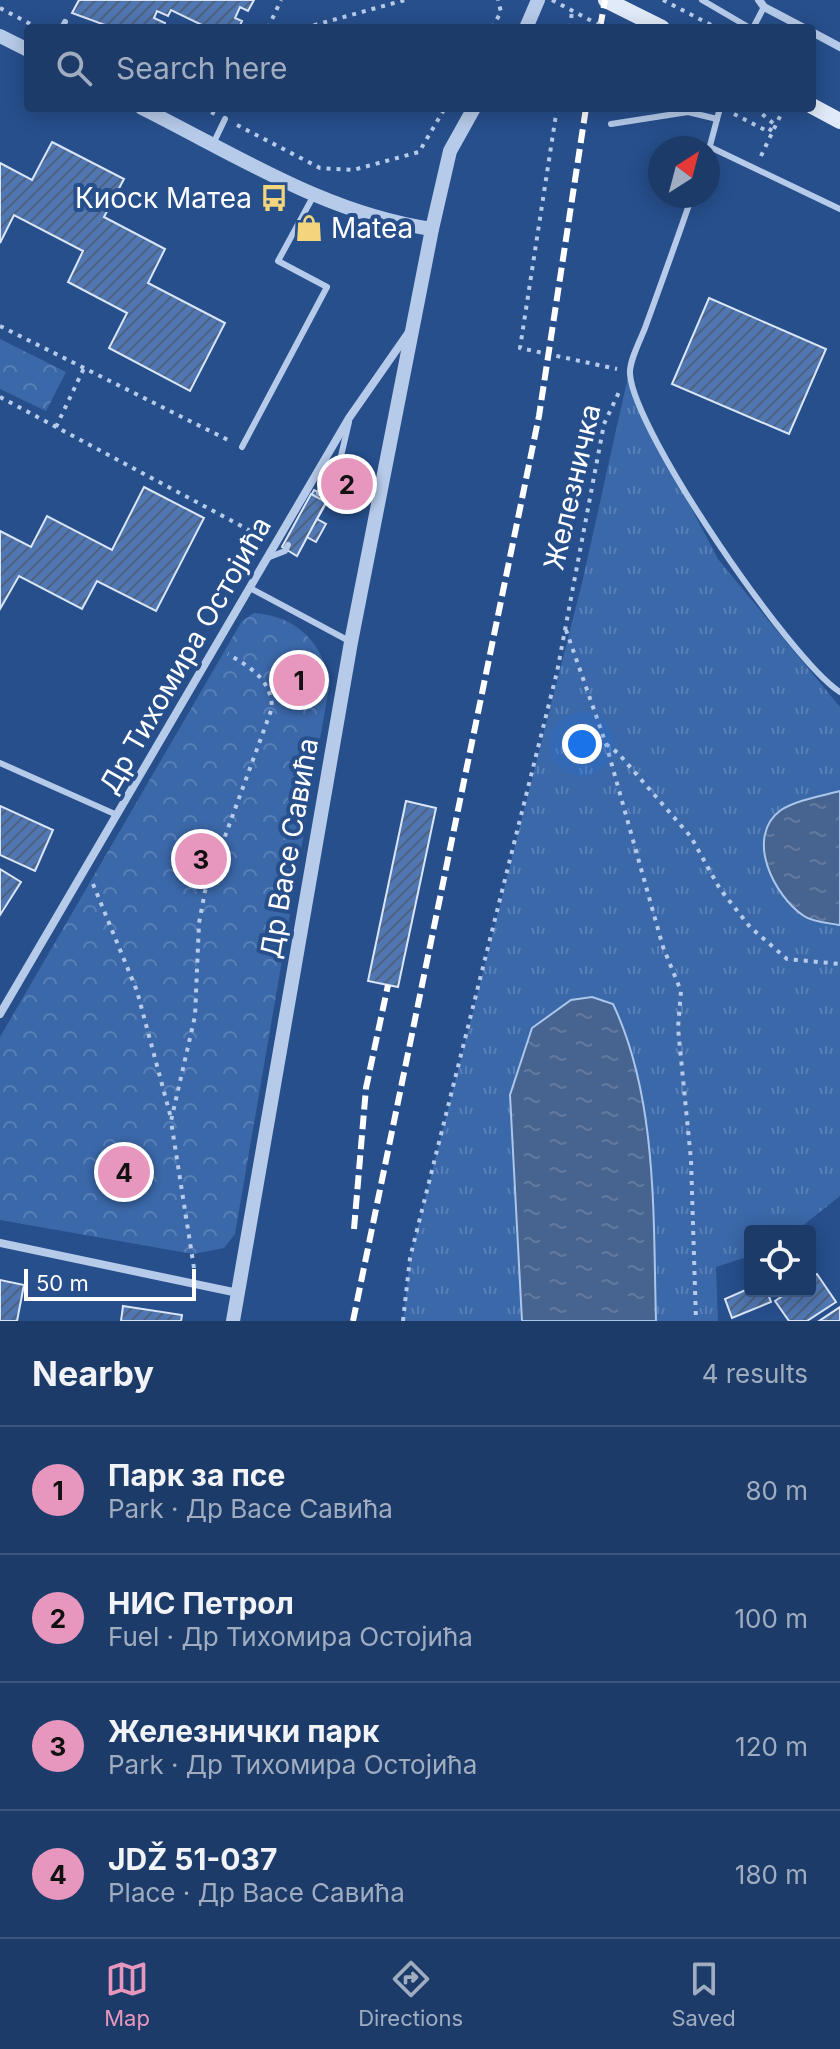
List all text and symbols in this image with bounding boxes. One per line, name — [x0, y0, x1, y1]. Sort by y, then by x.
search box — [24, 24, 816, 112]
icon: search — [52, 46, 96, 90]
text: Search here — [116, 50, 288, 86]
north arrow — [648, 136, 720, 208]
place label: Киоск Матеа — [75, 181, 252, 215]
bus stop icon: Киоск Матеа — [259, 183, 289, 213]
place label: Matea — [331, 211, 413, 245]
shop icon: Matea — [294, 213, 324, 243]
street label: Железничка — [536, 401, 608, 573]
pin: 2 — [321, 454, 373, 514]
street label: Др Тихомира Остојића — [92, 511, 278, 799]
pin: 1 — [273, 650, 325, 710]
your location — [562, 724, 602, 764]
street label: Др Васе Савића — [253, 735, 325, 961]
pin: 3 — [175, 829, 227, 889]
pin: 4 — [98, 1142, 150, 1202]
map controls — [744, 1225, 816, 1297]
button: locate — [744, 1225, 816, 1297]
scale bar — [24, 1265, 196, 1301]
text: 50 m — [36, 1270, 89, 1296]
text: Nearby — [32, 1353, 154, 1394]
text: 4 results — [702, 1358, 808, 1389]
text: Парк за псе — [108, 1457, 285, 1493]
text: 1 — [52, 1475, 64, 1506]
text: 80 m — [745, 1475, 808, 1506]
text: Park · Др Васе Савића — [108, 1493, 393, 1524]
text: НИС Петрол — [108, 1585, 294, 1621]
text: 2 — [50, 1603, 66, 1634]
text: 100 m — [735, 1603, 808, 1634]
text: Fuel · Др Тихомира Остојића — [108, 1621, 473, 1652]
text: Железнички парк — [108, 1713, 380, 1749]
text: 3 — [50, 1731, 66, 1762]
text: 120 m — [735, 1731, 808, 1762]
text: Park · Др Тихомира Остојића — [108, 1749, 477, 1780]
text: JDŽ 51-037 — [108, 1841, 277, 1877]
text: 4 — [49, 1859, 67, 1890]
text: 180 m — [735, 1859, 808, 1890]
text: Place · Др Васе Савића — [108, 1877, 405, 1908]
tab: Map — [104, 1957, 150, 2031]
tab: Directions — [358, 1957, 463, 2031]
tab: Saved — [671, 1957, 736, 2031]

